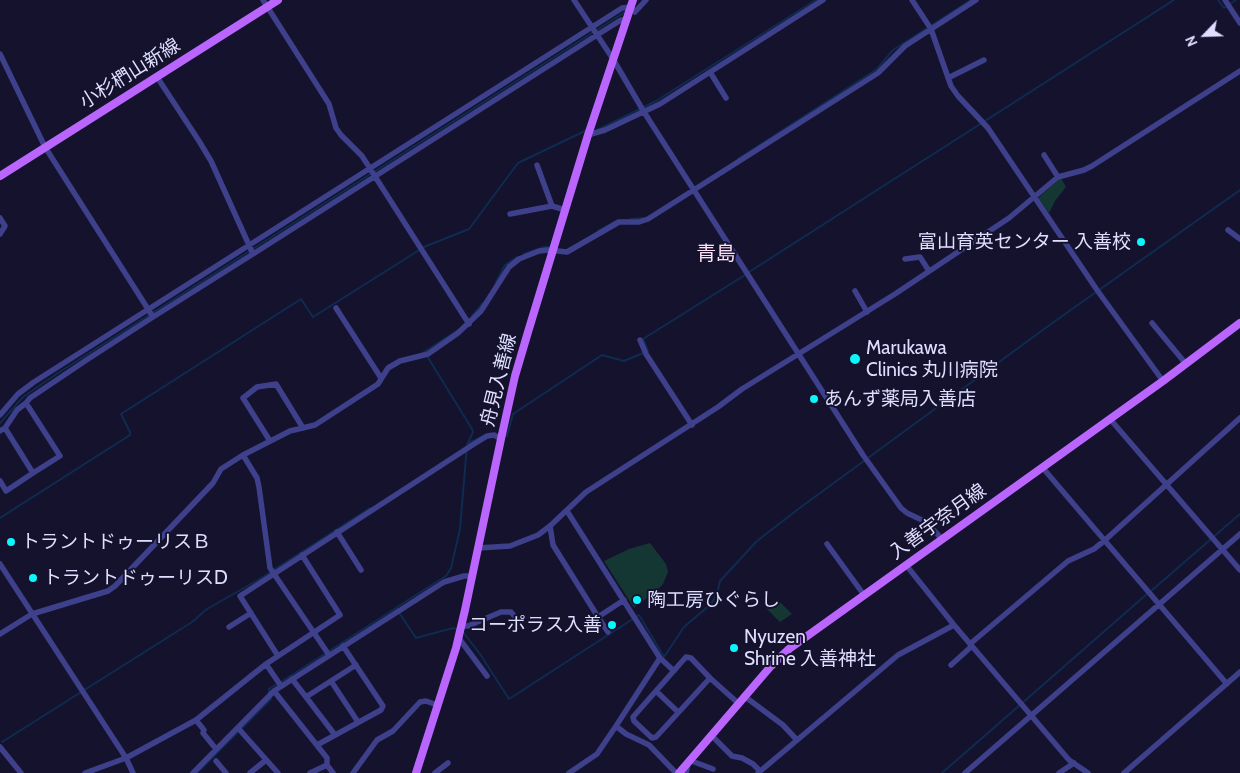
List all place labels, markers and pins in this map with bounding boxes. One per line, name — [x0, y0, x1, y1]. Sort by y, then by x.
place label: 富山育英センター 入善校 — [918, 231, 1131, 253]
marker: 富山育英センター 入善校 — [1135, 236, 1147, 248]
place label: Marukawa Clinics 丸川病院 — [866, 337, 998, 381]
marker: Marukawa Clinics 丸川病院 — [848, 352, 862, 366]
place label: あんず薬局入善店 — [824, 388, 976, 410]
marker: あんず薬局入善店 — [808, 393, 820, 405]
place label: トラントドゥーリスＢ — [21, 531, 211, 553]
marker: トラントドゥーリスＢ — [5, 536, 17, 548]
place label: トラントドゥーリスD — [43, 567, 228, 589]
marker: トラントドゥーリスD — [27, 572, 39, 584]
place label: 陶工房ひぐらし — [647, 589, 780, 611]
marker: 陶工房ひぐらし — [631, 594, 643, 606]
place label: コーポラス入善 — [469, 614, 602, 636]
marker: コーポラス入善 — [606, 619, 618, 631]
place label: Nyuzen Shrine 入善神社 — [744, 626, 876, 670]
marker: Nyuzen Shrine 入善神社 — [728, 642, 740, 654]

